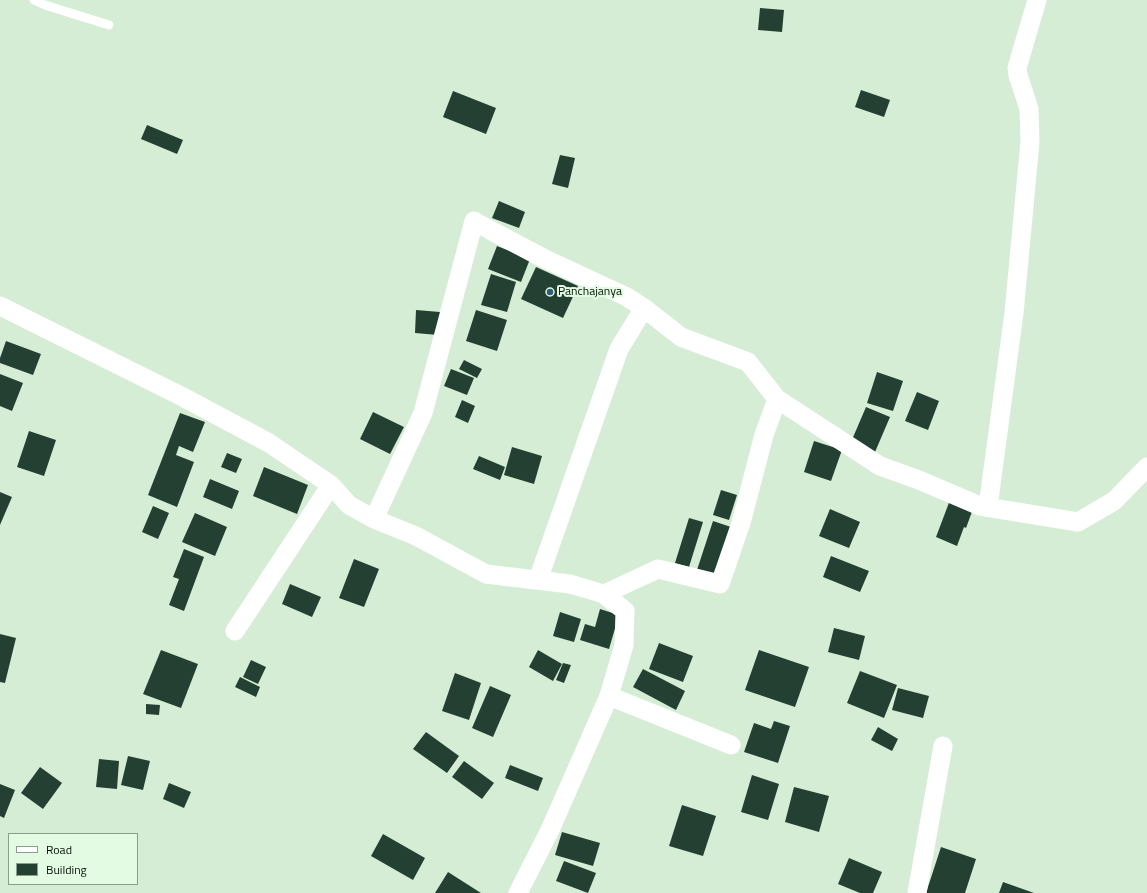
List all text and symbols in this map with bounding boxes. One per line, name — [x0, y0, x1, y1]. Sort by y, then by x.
place label: Panchajanya — [558, 285, 622, 299]
marker: Panchajanya — [545, 287, 555, 297]
legend — [8, 833, 138, 885]
text: Road — [46, 840, 72, 859]
text: Building — [46, 860, 87, 879]

